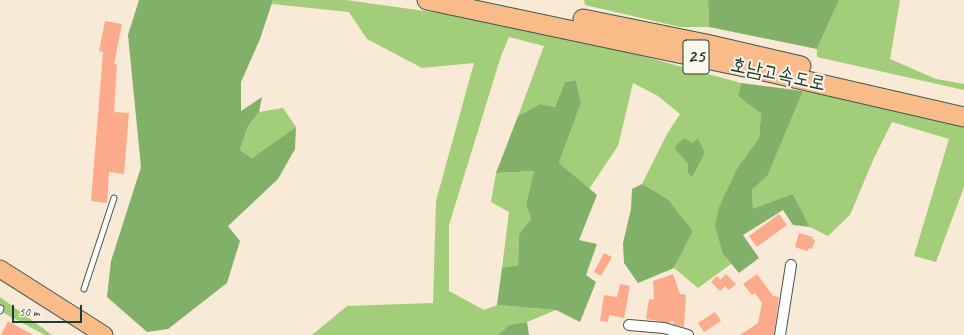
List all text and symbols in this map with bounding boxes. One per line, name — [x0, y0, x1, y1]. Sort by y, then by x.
road number: 25 — [683, 40, 709, 74]
street label: 호남고속도로 — [728, 53, 828, 97]
scale bar — [14, 297, 84, 323]
text: 50 m — [19, 304, 39, 320]

